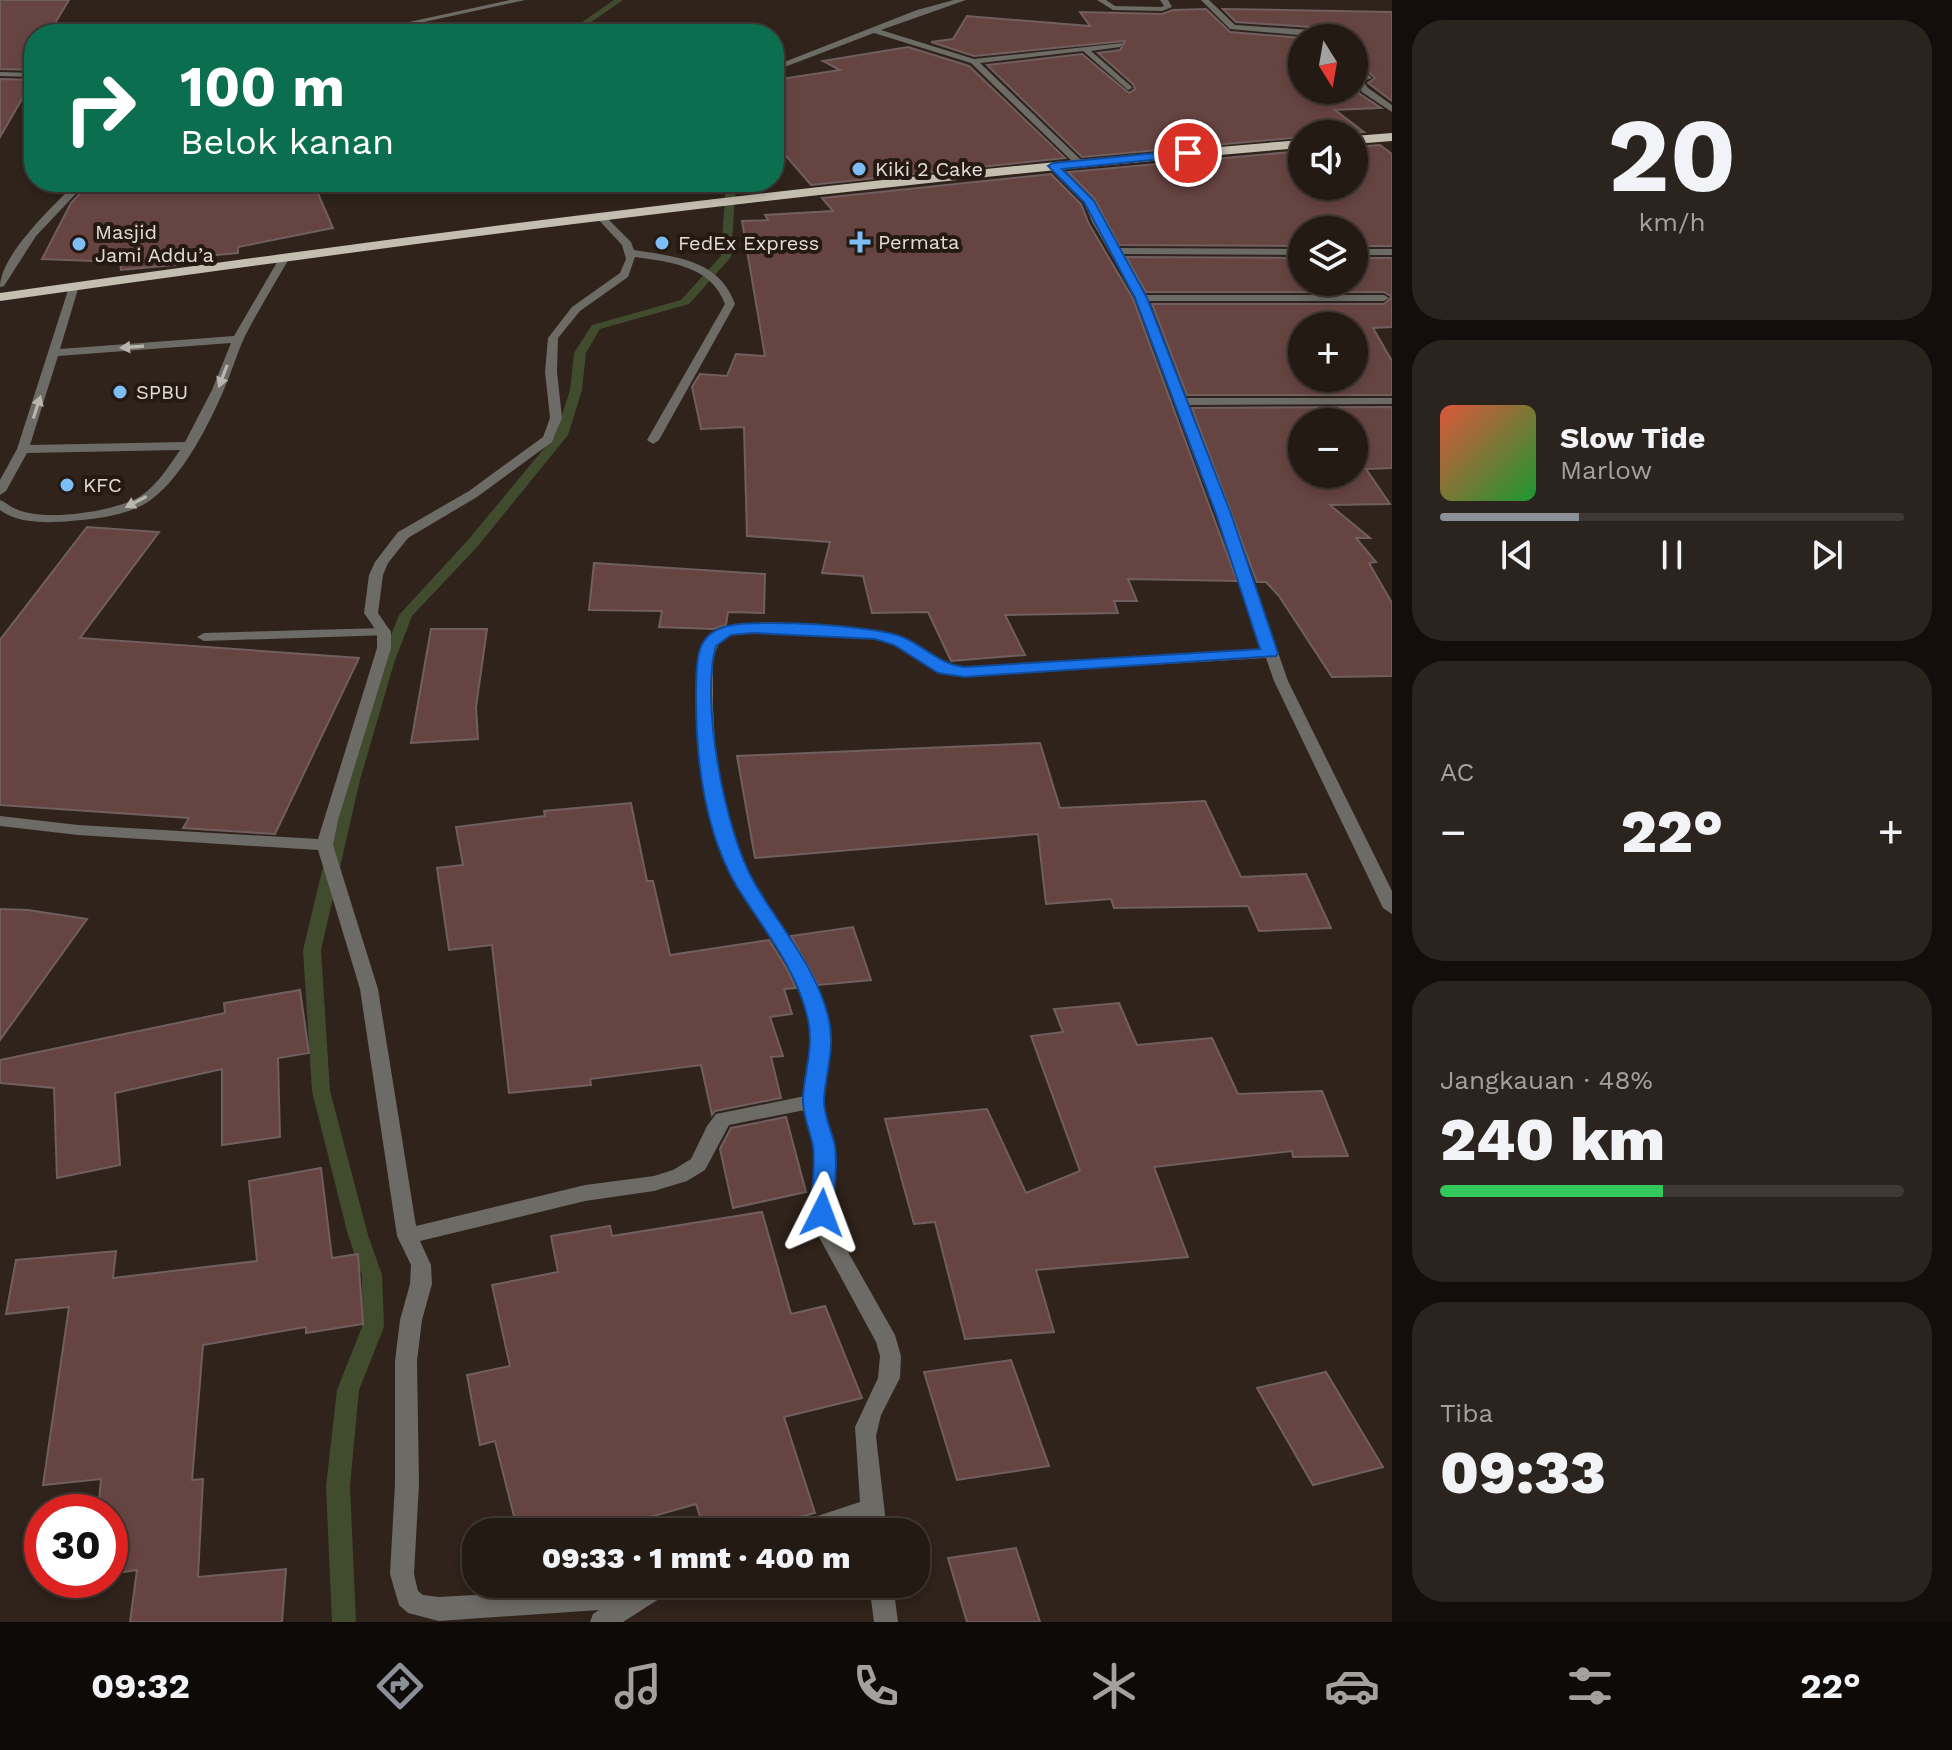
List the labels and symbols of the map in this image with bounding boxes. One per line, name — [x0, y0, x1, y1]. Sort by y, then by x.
north arrow — [1288, 24, 1368, 104]
pin — [1154, 119, 1222, 187]
place label: Kiki 2 Cake — [875, 157, 983, 181]
marker: Kiki 2 Cake — [850, 160, 868, 178]
place label: Masjid Jami Addu’a — [95, 220, 214, 267]
place label: Permata — [878, 230, 959, 254]
place label: FedEx Express — [678, 231, 819, 255]
marker: Permata — [849, 231, 871, 253]
marker: FedEx Express — [653, 234, 671, 252]
marker: Masjid Jami Addu’a — [70, 235, 88, 253]
one-way arrow — [119, 341, 144, 354]
one-way arrow — [217, 364, 230, 388]
place label: SPBU — [136, 380, 188, 404]
marker: SPBU — [111, 383, 129, 401]
one-way arrow — [31, 394, 44, 418]
place label: KFC — [83, 473, 122, 497]
marker: KFC — [58, 476, 76, 494]
one-way arrow — [125, 496, 148, 509]
position arrow — [780, 1171, 864, 1255]
speed limit sign: 30 — [24, 1494, 128, 1598]

